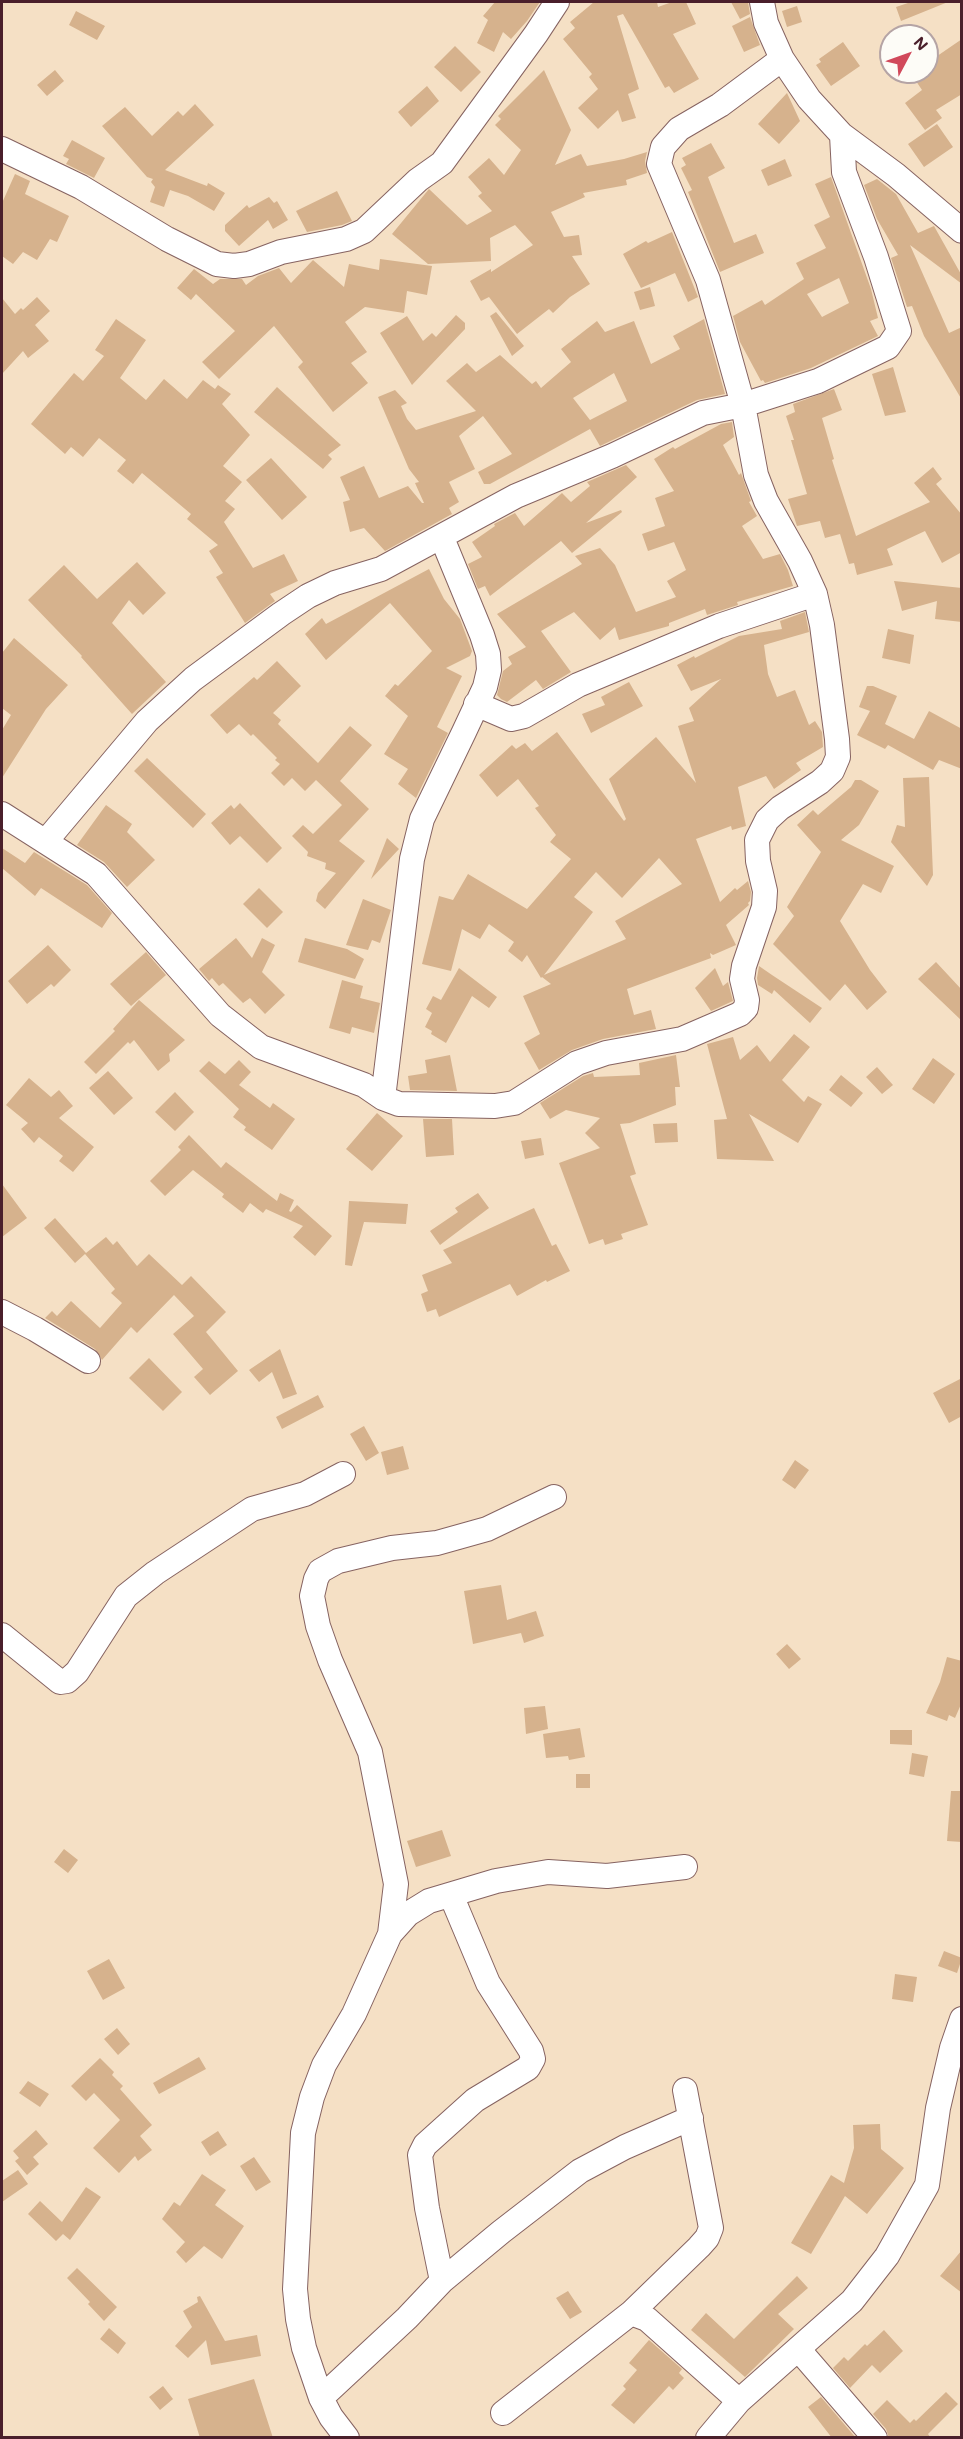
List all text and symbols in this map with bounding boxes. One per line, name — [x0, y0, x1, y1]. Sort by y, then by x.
north arrow — [879, 24, 939, 84]
text: N — [910, 32, 933, 55]

